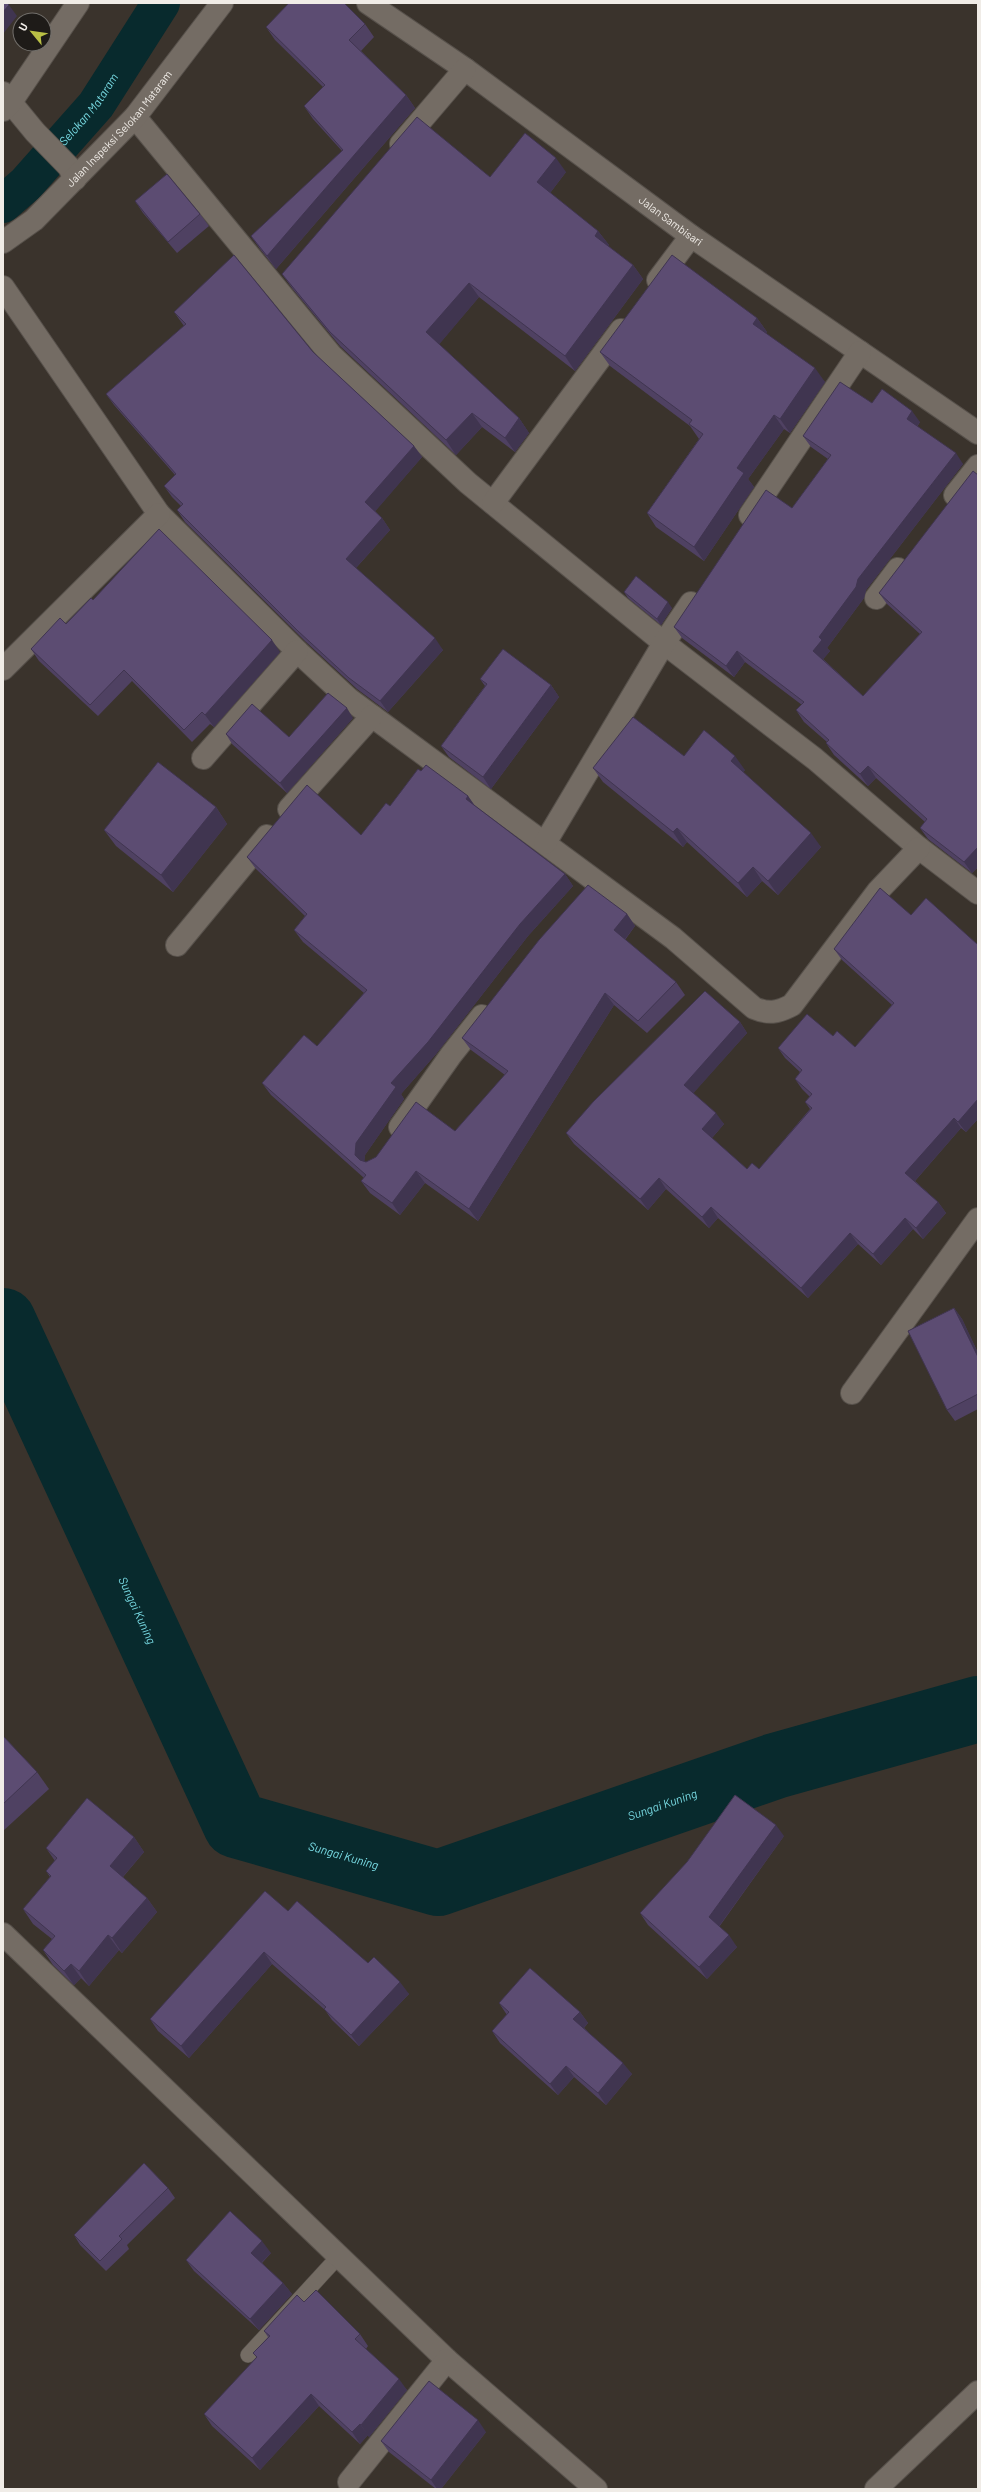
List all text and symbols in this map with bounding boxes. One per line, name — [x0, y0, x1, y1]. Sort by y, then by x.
north arrow — [12, 12, 52, 52]
text: U — [15, 21, 30, 33]
street label: Jalan Inspeksi Selokan Mataram — [63, 68, 174, 189]
water label: Selokan Mataram — [56, 70, 121, 148]
street label: Jalan Sambisari — [637, 193, 706, 248]
water label: Sungai Kuning — [116, 1574, 159, 1646]
water label: Sungai Kuning — [626, 1786, 699, 1823]
water label: Sungai Kuning — [307, 1838, 380, 1872]

